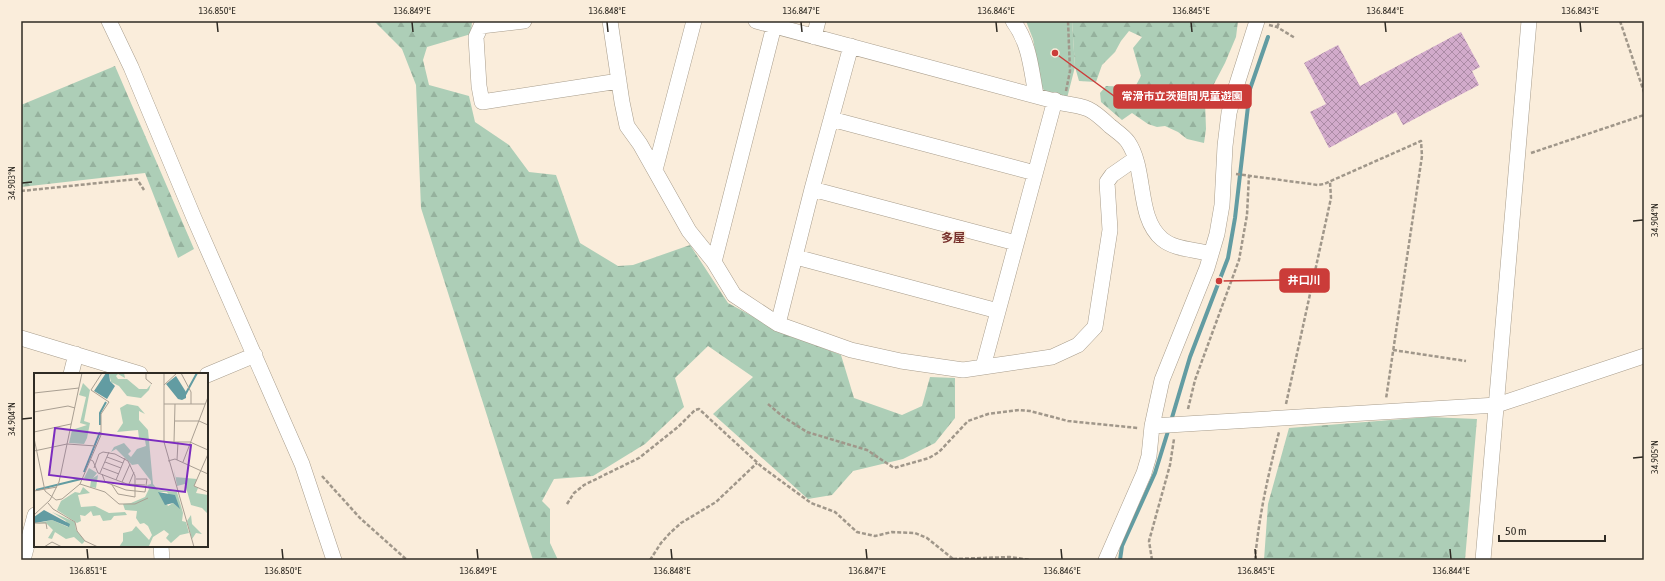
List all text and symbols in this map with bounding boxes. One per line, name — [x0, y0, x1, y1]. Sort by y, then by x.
text: 136.850°E — [199, 5, 236, 16]
text: 136.849°E — [394, 5, 431, 16]
text: 136.848°E — [589, 5, 626, 16]
text: 136.847°E — [783, 5, 820, 16]
text: 136.846°E — [978, 5, 1015, 16]
text: 136.845°E — [1173, 5, 1210, 16]
text: 136.844°E — [1367, 5, 1404, 16]
text: 136.843°E — [1562, 5, 1599, 16]
callout: 常滑市立茨廻間児童遊園 — [1114, 85, 1251, 108]
text: 常滑市立茨廻間児童遊園 — [1122, 90, 1243, 102]
text: 34.903°N — [6, 166, 17, 200]
text: 34.904°N — [1649, 203, 1660, 237]
district label: 多屋 — [941, 231, 965, 245]
callout: 井口川 — [1280, 269, 1329, 292]
text: 井口川 — [1288, 274, 1321, 286]
inset map — [34, 373, 208, 547]
text: 34.904°N — [6, 402, 17, 436]
text: 34.905°N — [1649, 440, 1660, 474]
scale bar — [1499, 517, 1605, 543]
text: 50 m — [1505, 524, 1527, 538]
text: 136.851°E — [70, 565, 107, 576]
text: 136.850°E — [265, 565, 302, 576]
text: 136.849°E — [460, 565, 497, 576]
text: 136.848°E — [654, 565, 691, 576]
text: 136.847°E — [849, 565, 886, 576]
text: 136.846°E — [1044, 565, 1081, 576]
text: 136.845°E — [1238, 565, 1275, 576]
text: 136.844°E — [1433, 565, 1470, 576]

